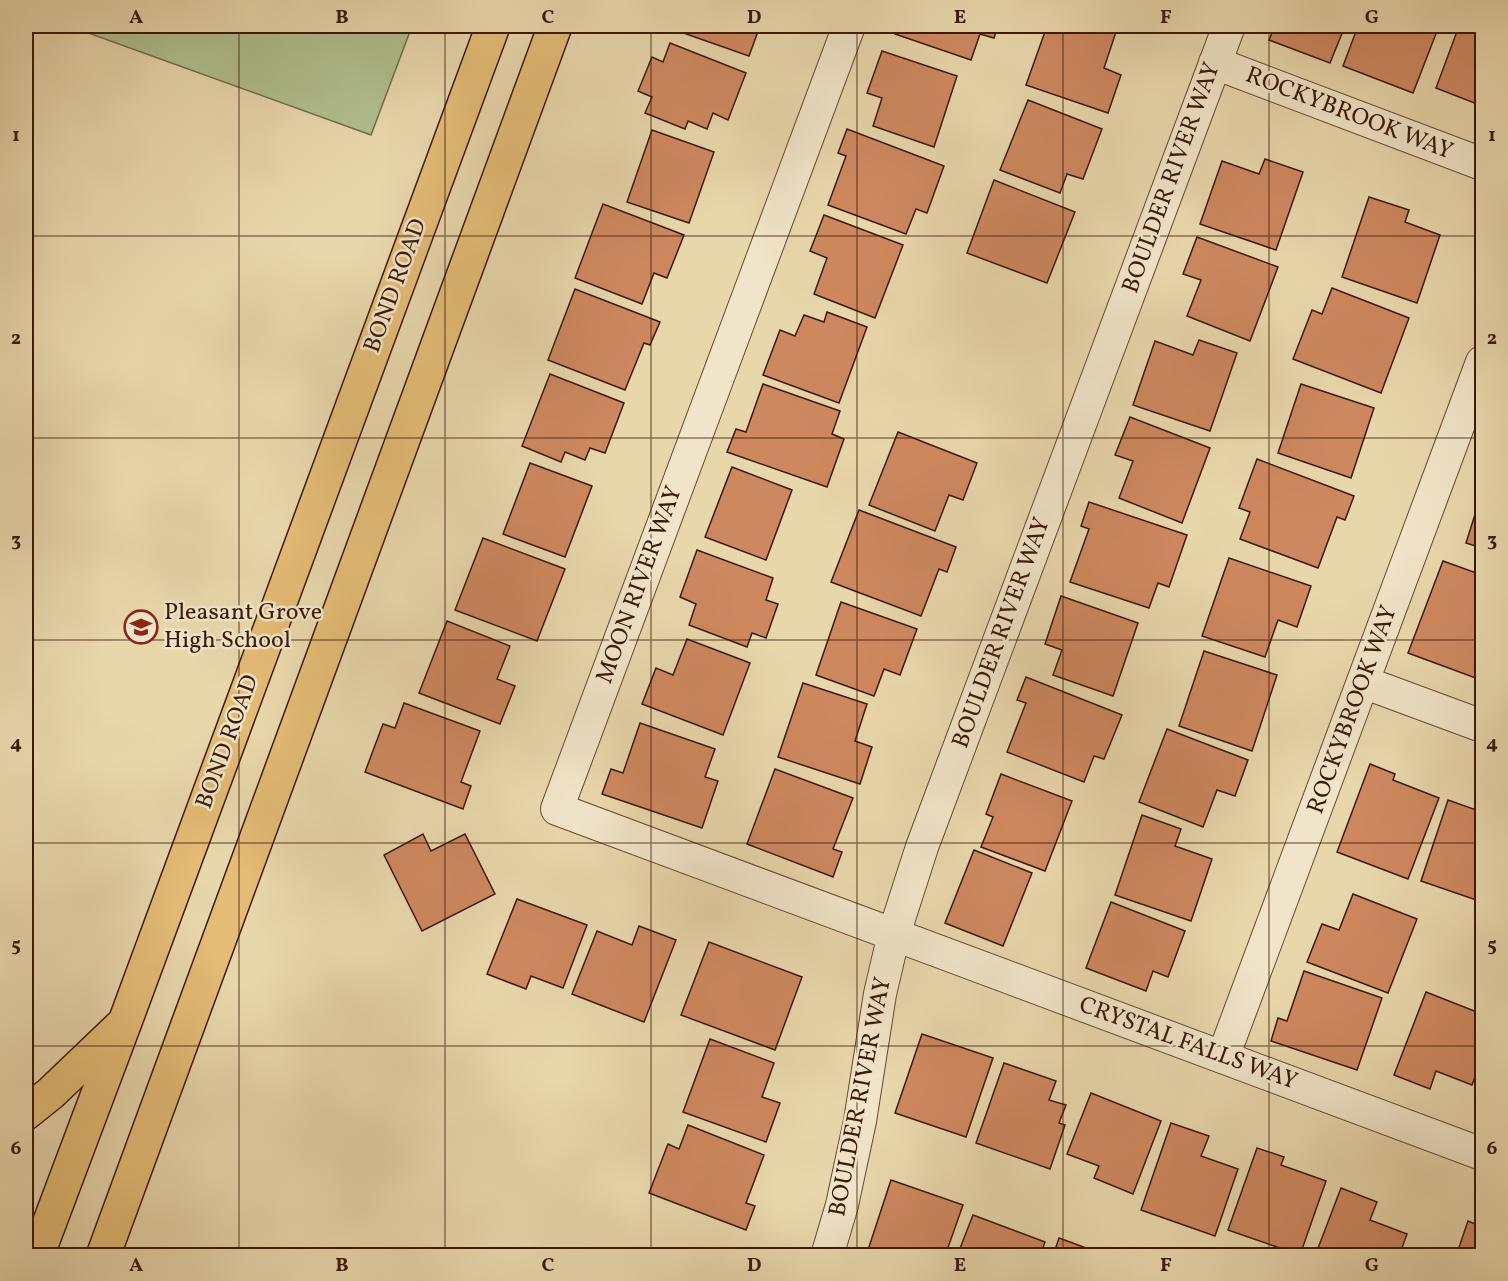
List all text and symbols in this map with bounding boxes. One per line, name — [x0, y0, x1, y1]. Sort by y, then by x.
text: A — [129, 4, 143, 32]
text: B — [335, 4, 349, 32]
text: C — [542, 4, 555, 32]
text: D — [747, 4, 761, 32]
text: E — [954, 4, 966, 32]
text: F — [1160, 4, 1172, 32]
text: G — [1365, 4, 1379, 32]
street label: BOULDER RIVER WAY — [1114, 58, 1230, 298]
street label: ROCKYBROOK WAY — [1240, 59, 1458, 169]
text: 1 — [12, 122, 20, 150]
text: 1 — [1488, 122, 1496, 150]
street label: BOND ROAD — [356, 214, 436, 358]
text: 2 — [11, 325, 21, 353]
text: 2 — [1487, 325, 1497, 353]
street label: MOON RIVER WAY — [588, 481, 692, 689]
street label: BOULDER RIVER WAY — [944, 513, 1060, 753]
text: 3 — [11, 527, 21, 555]
text: 3 — [1487, 527, 1497, 555]
place label: Pleasant Grove High School — [164, 596, 322, 658]
street label: ROCKYBROOK WAY — [1299, 601, 1407, 819]
school or university icon: Pleasant Grove High School — [123, 609, 159, 645]
street label: BOND ROAD — [188, 670, 268, 814]
text: 4 — [10, 730, 22, 758]
text: 4 — [1486, 730, 1498, 758]
text: 5 — [11, 932, 21, 960]
text: 5 — [1487, 932, 1497, 960]
street label: BOULDER RIVER WAY — [821, 974, 901, 1220]
street label: CRYSTAL FALLS WAY — [1074, 989, 1302, 1099]
text: 6 — [11, 1135, 22, 1163]
text: 6 — [1487, 1135, 1498, 1163]
text: A — [129, 1252, 143, 1280]
text: B — [335, 1252, 349, 1280]
text: C — [542, 1252, 555, 1280]
text: D — [747, 1252, 761, 1280]
text: E — [954, 1252, 966, 1280]
text: F — [1160, 1252, 1172, 1280]
text: G — [1365, 1252, 1379, 1280]

